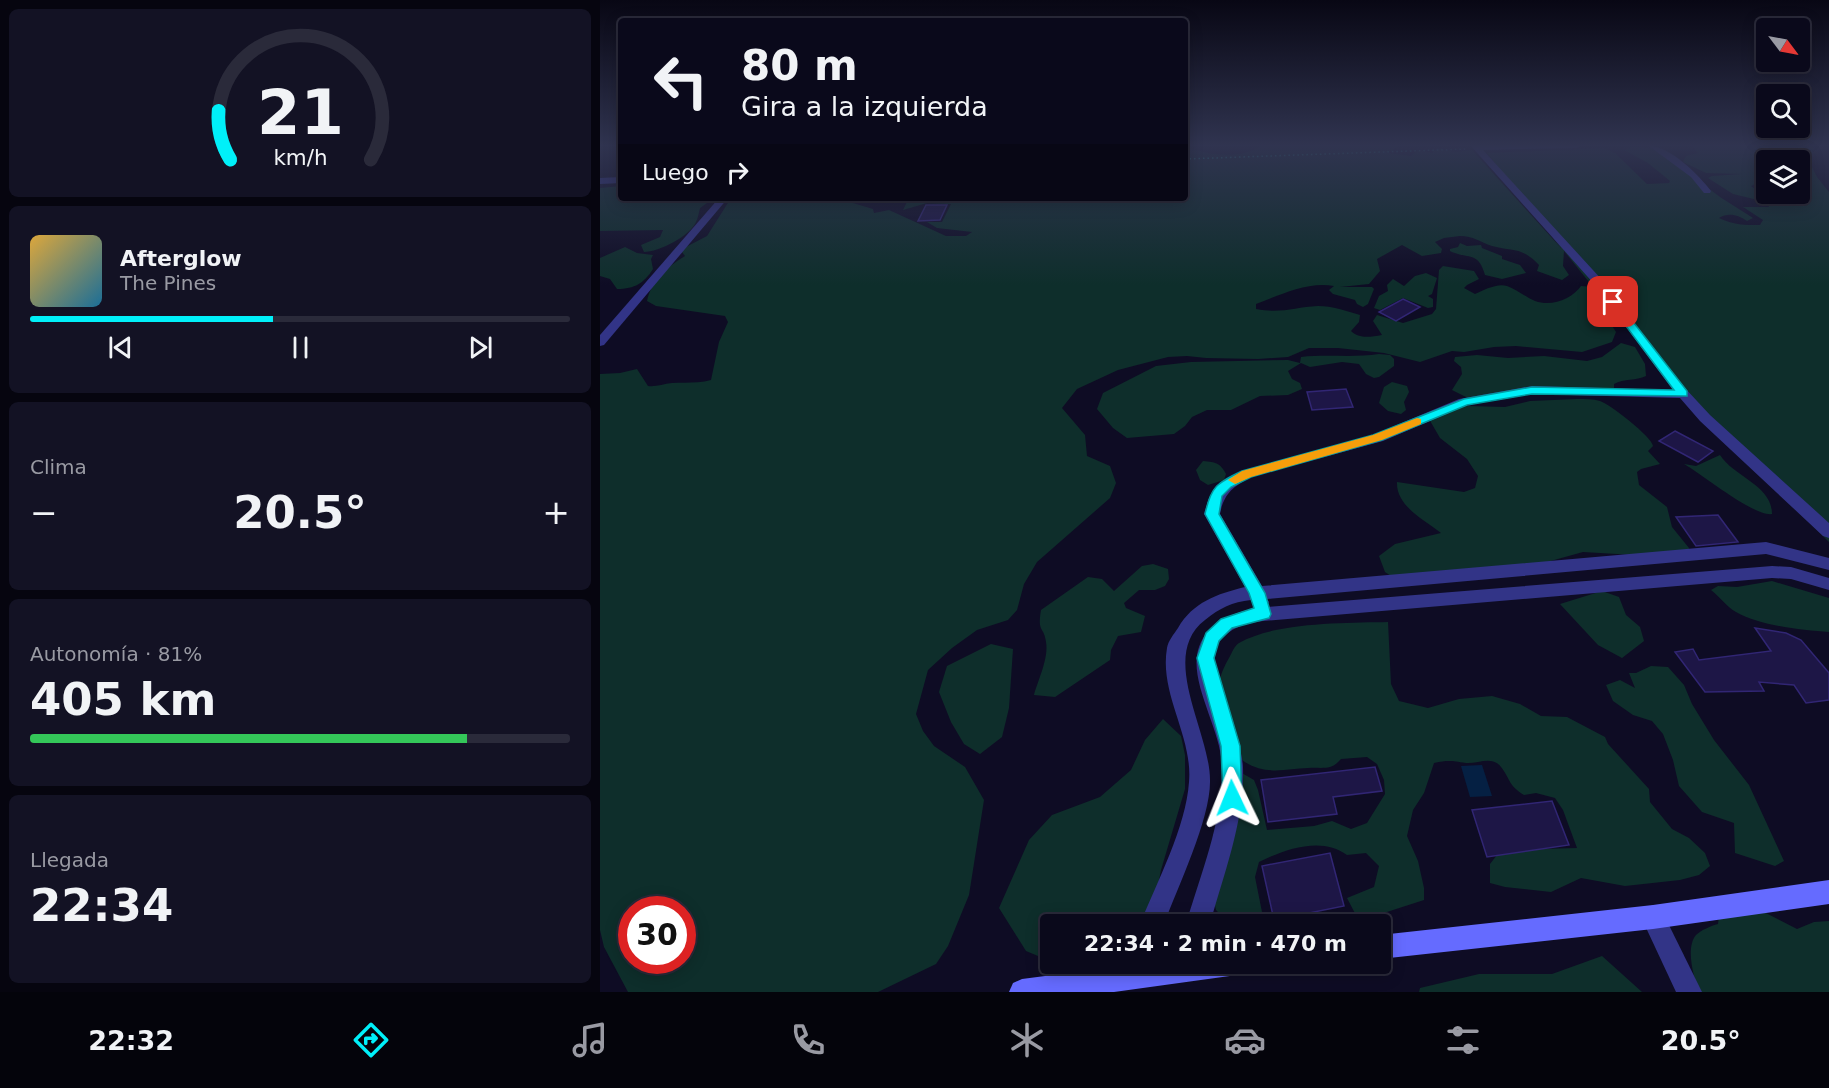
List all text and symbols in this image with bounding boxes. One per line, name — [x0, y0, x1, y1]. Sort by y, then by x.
north arrow — [1756, 18, 1810, 72]
map controls — [1756, 18, 1810, 204]
text: 80 m — [741, 41, 858, 90]
icon: left — [642, 42, 720, 120]
text: 21 — [257, 76, 343, 149]
button: search — [1756, 84, 1810, 138]
text: Gira a la izquierda — [741, 91, 988, 122]
text: km/h — [273, 145, 327, 170]
button: layers — [1756, 150, 1810, 204]
icon: right — [721, 156, 754, 189]
text: Luego — [642, 160, 709, 185]
text: Afterglow — [120, 246, 242, 271]
text: The Pines — [120, 271, 216, 295]
pin — [1587, 276, 1638, 327]
icon: arrive — [1596, 285, 1629, 318]
icon: previous — [104, 331, 137, 364]
icon: pause — [284, 331, 317, 364]
icon: next — [464, 331, 497, 364]
text: Clima — [30, 455, 87, 479]
text: 20.5° — [233, 486, 367, 539]
text: − — [30, 493, 58, 532]
text: + — [542, 493, 570, 532]
text: Autonomía · 81% — [30, 642, 202, 666]
text: 405 km — [30, 673, 216, 726]
position arrow — [1200, 766, 1264, 830]
text: Llegada — [30, 848, 109, 872]
text: 22:34 — [30, 879, 173, 932]
speed limit sign: 30 — [618, 896, 696, 974]
text: 22:34 · 2 min · 470 m — [1084, 931, 1347, 956]
icon: directions — [350, 1019, 392, 1061]
icon: music — [569, 1019, 611, 1061]
icon: phone — [787, 1019, 829, 1061]
icon: climate — [1006, 1019, 1048, 1061]
icon: car — [1224, 1019, 1266, 1061]
icon: filters — [1442, 1019, 1484, 1061]
text: 22:32 — [88, 1025, 174, 1056]
text: 20.5° — [1661, 1025, 1741, 1056]

